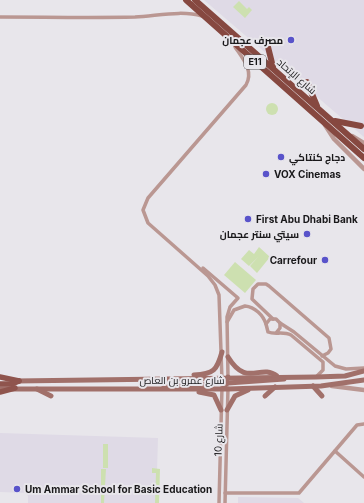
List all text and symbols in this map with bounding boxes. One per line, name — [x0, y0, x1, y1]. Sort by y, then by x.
place label: مصرف عجمان — [222, 34, 283, 47]
marker: مصرف عجمان — [286, 35, 296, 45]
road number: E11 — [244, 55, 266, 69]
street label: شارع الإتحاد — [274, 56, 319, 97]
place label: دجاج كنتاكي — [289, 151, 345, 166]
marker: دجاج كنتاكي — [276, 152, 286, 162]
place label: VOX Cinemas — [274, 168, 341, 180]
marker: VOX Cinemas — [261, 169, 271, 179]
place label: First Abu Dhabi Bank — [256, 213, 358, 225]
marker: First Abu Dhabi Bank — [243, 214, 253, 224]
place label: سيتي سنتر عجمان — [220, 228, 299, 243]
marker: سيتي سنتر عجمان — [302, 229, 312, 239]
place label: Carrefour — [270, 254, 317, 266]
marker: Carrefour — [320, 255, 330, 265]
street label: شارع عمرو بن العاص — [139, 374, 225, 387]
street label: شارع 10 — [211, 424, 226, 457]
place label: Um Ammar School for Basic Education — [25, 483, 212, 495]
marker: Um Ammar School for Basic Education — [12, 484, 22, 494]

